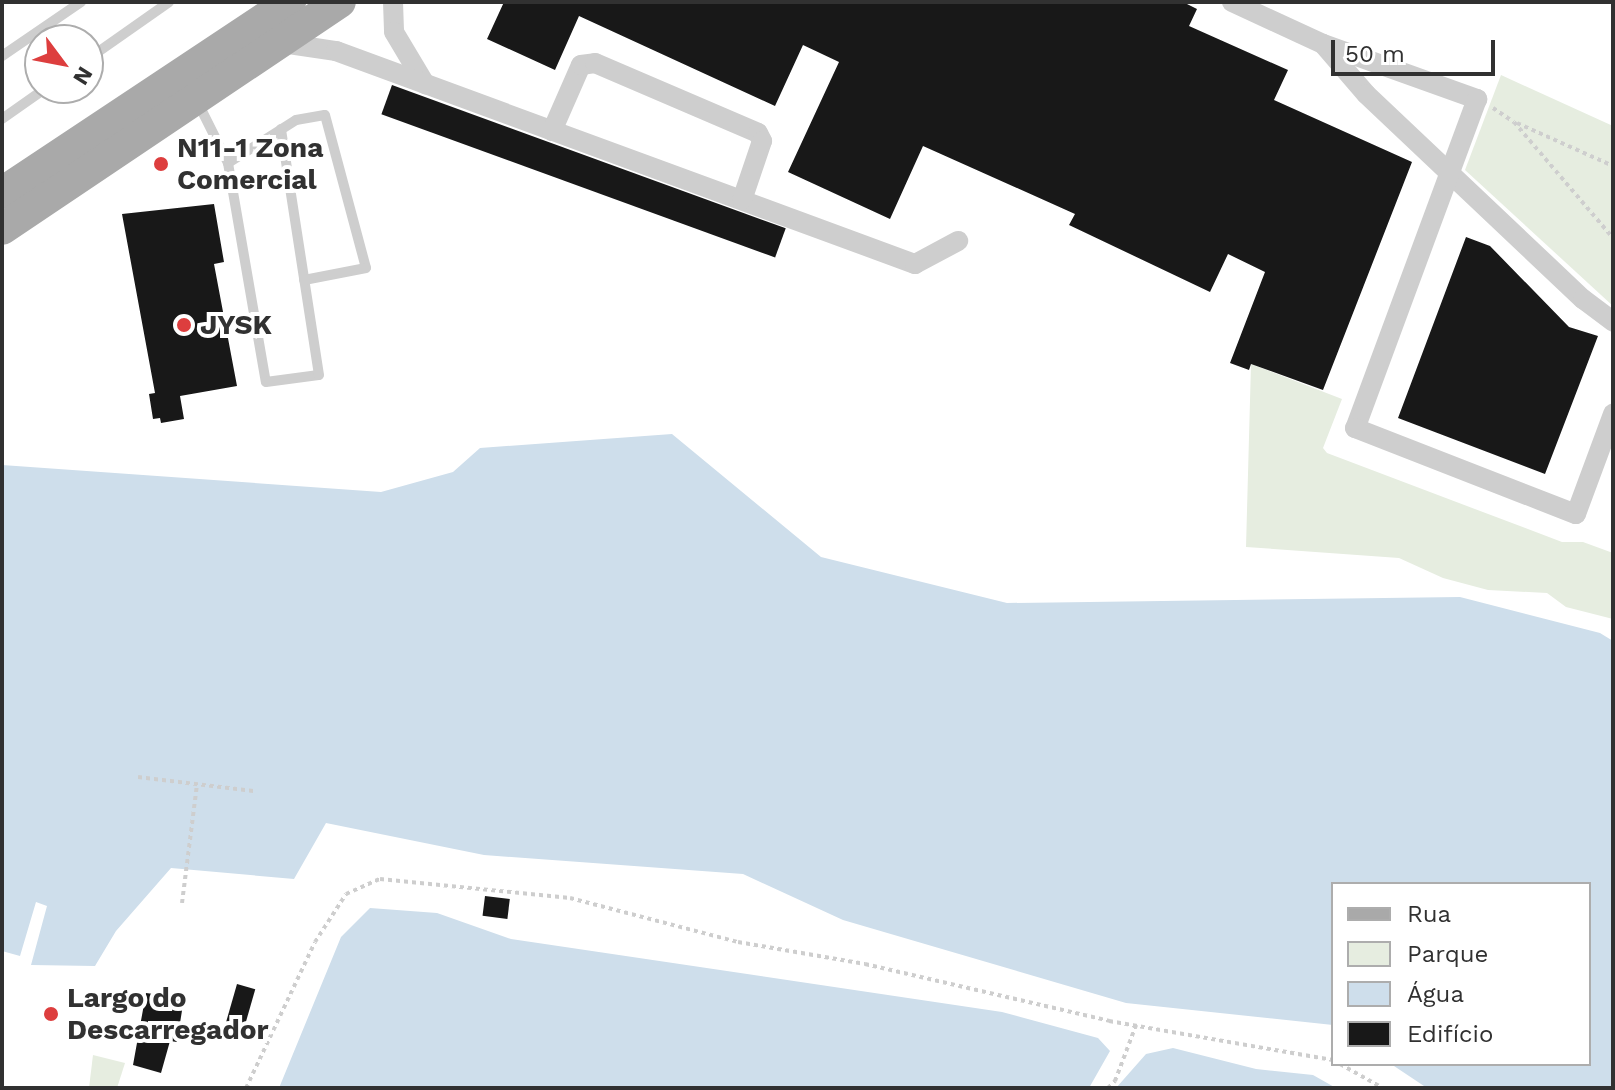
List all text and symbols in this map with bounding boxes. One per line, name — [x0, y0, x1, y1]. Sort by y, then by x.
north arrow — [24, 24, 104, 104]
scale bar — [1335, 24, 1499, 74]
text: 50 m — [1345, 40, 1405, 68]
text: N — [68, 62, 98, 89]
place label: N11-1 Zona Comercial — [177, 131, 323, 197]
marker: N11-1 Zona Comercial — [152, 155, 170, 173]
place label: JYSK — [200, 308, 272, 342]
marker: JYSK — [175, 316, 193, 334]
legend — [1331, 882, 1591, 1066]
text: Rua — [1407, 900, 1451, 928]
text: Parque — [1407, 940, 1488, 968]
text: Água — [1407, 980, 1464, 1008]
place label: Largo do Descarregador — [67, 981, 269, 1047]
marker: Largo do Descarregador — [42, 1005, 60, 1023]
text: Edifício — [1407, 1020, 1493, 1048]

